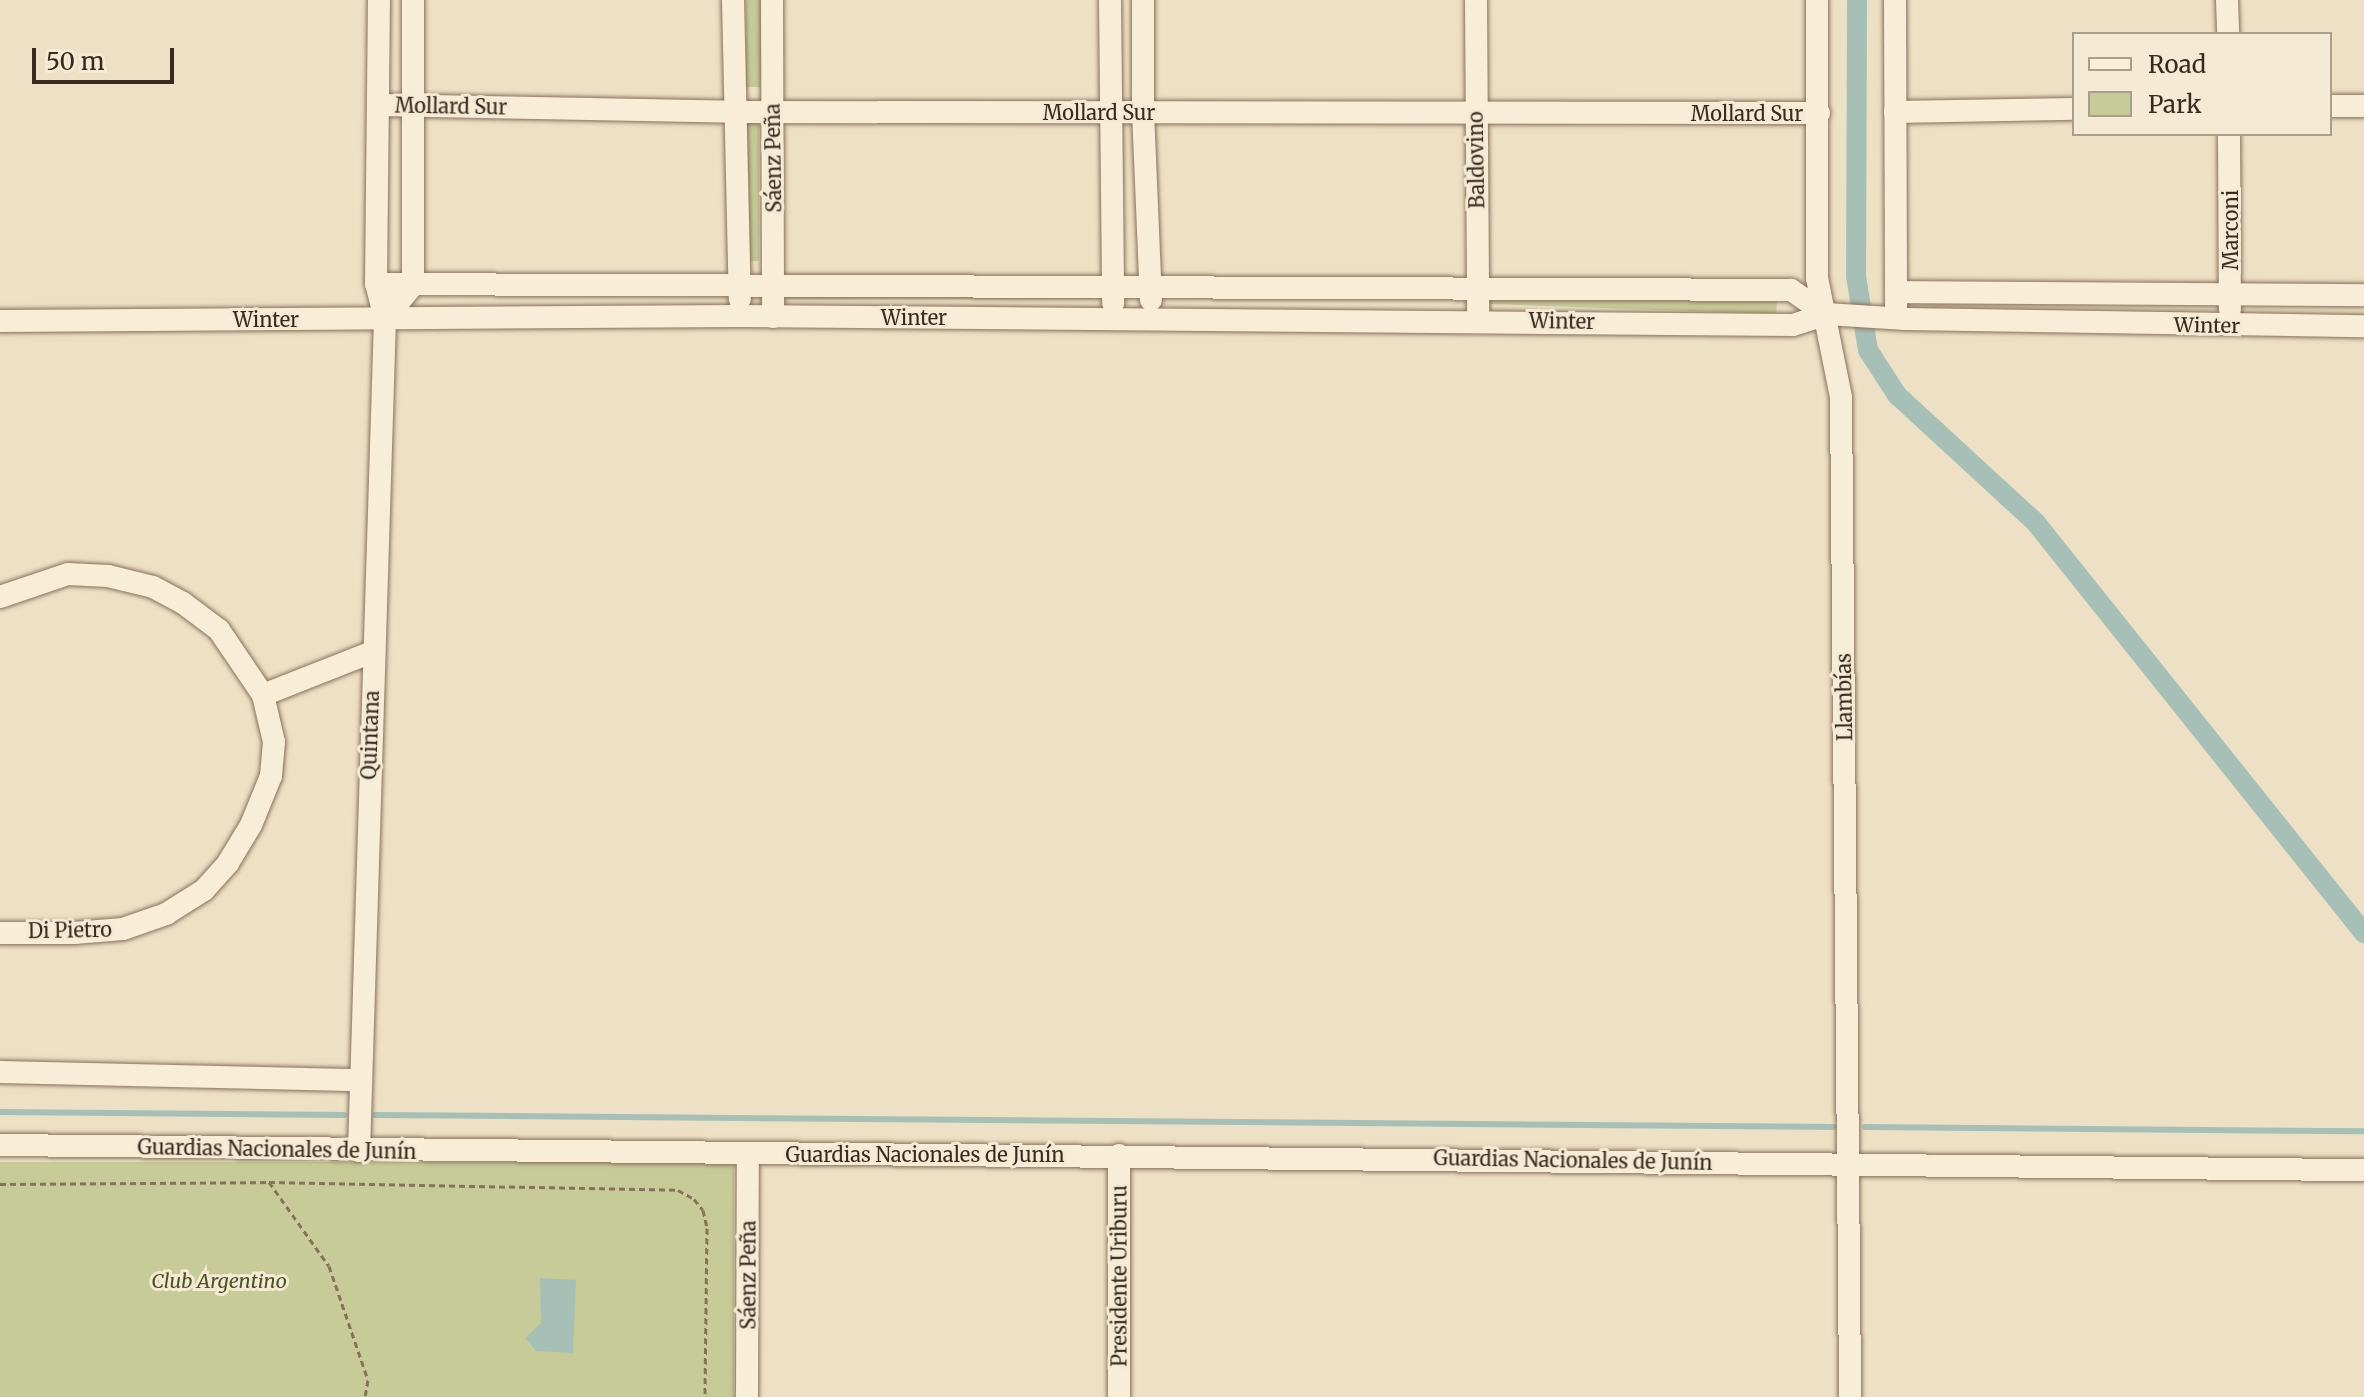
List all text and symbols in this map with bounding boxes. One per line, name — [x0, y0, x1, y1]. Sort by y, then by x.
scale bar — [36, 32, 178, 82]
legend — [2072, 32, 2332, 136]
text: 50 m — [46, 46, 105, 77]
text: Road — [2148, 49, 2206, 80]
text: Park — [2148, 89, 2201, 120]
street label: Mollard Sur — [395, 93, 507, 119]
street label: Mollard Sur — [1043, 100, 1155, 124]
street label: Mollard Sur — [1691, 101, 1803, 125]
street label: Sáenz Peña — [760, 103, 786, 213]
street label: Baldovino — [1463, 111, 1489, 209]
street label: Marconi — [2218, 190, 2242, 270]
street label: Winter — [881, 305, 947, 329]
street label: Winter — [233, 307, 299, 331]
street label: Winter — [1529, 308, 1595, 334]
street label: Winter — [2174, 312, 2240, 338]
street label: Llambías — [1831, 653, 1857, 741]
street label: Quintana — [356, 690, 384, 780]
street label: Di Pietro — [28, 917, 112, 943]
street label: Guardias Nacionales de Junín — [137, 1135, 417, 1163]
street label: Guardias Nacionales de Junín — [785, 1142, 1065, 1166]
street label: Guardias Nacionales de Junín — [1433, 1146, 1713, 1174]
street label: Presidente Uriburu — [1107, 1185, 1131, 1367]
street label: Sáenz Peña — [736, 1220, 760, 1330]
park label: Club Argentino — [151, 1268, 287, 1292]

